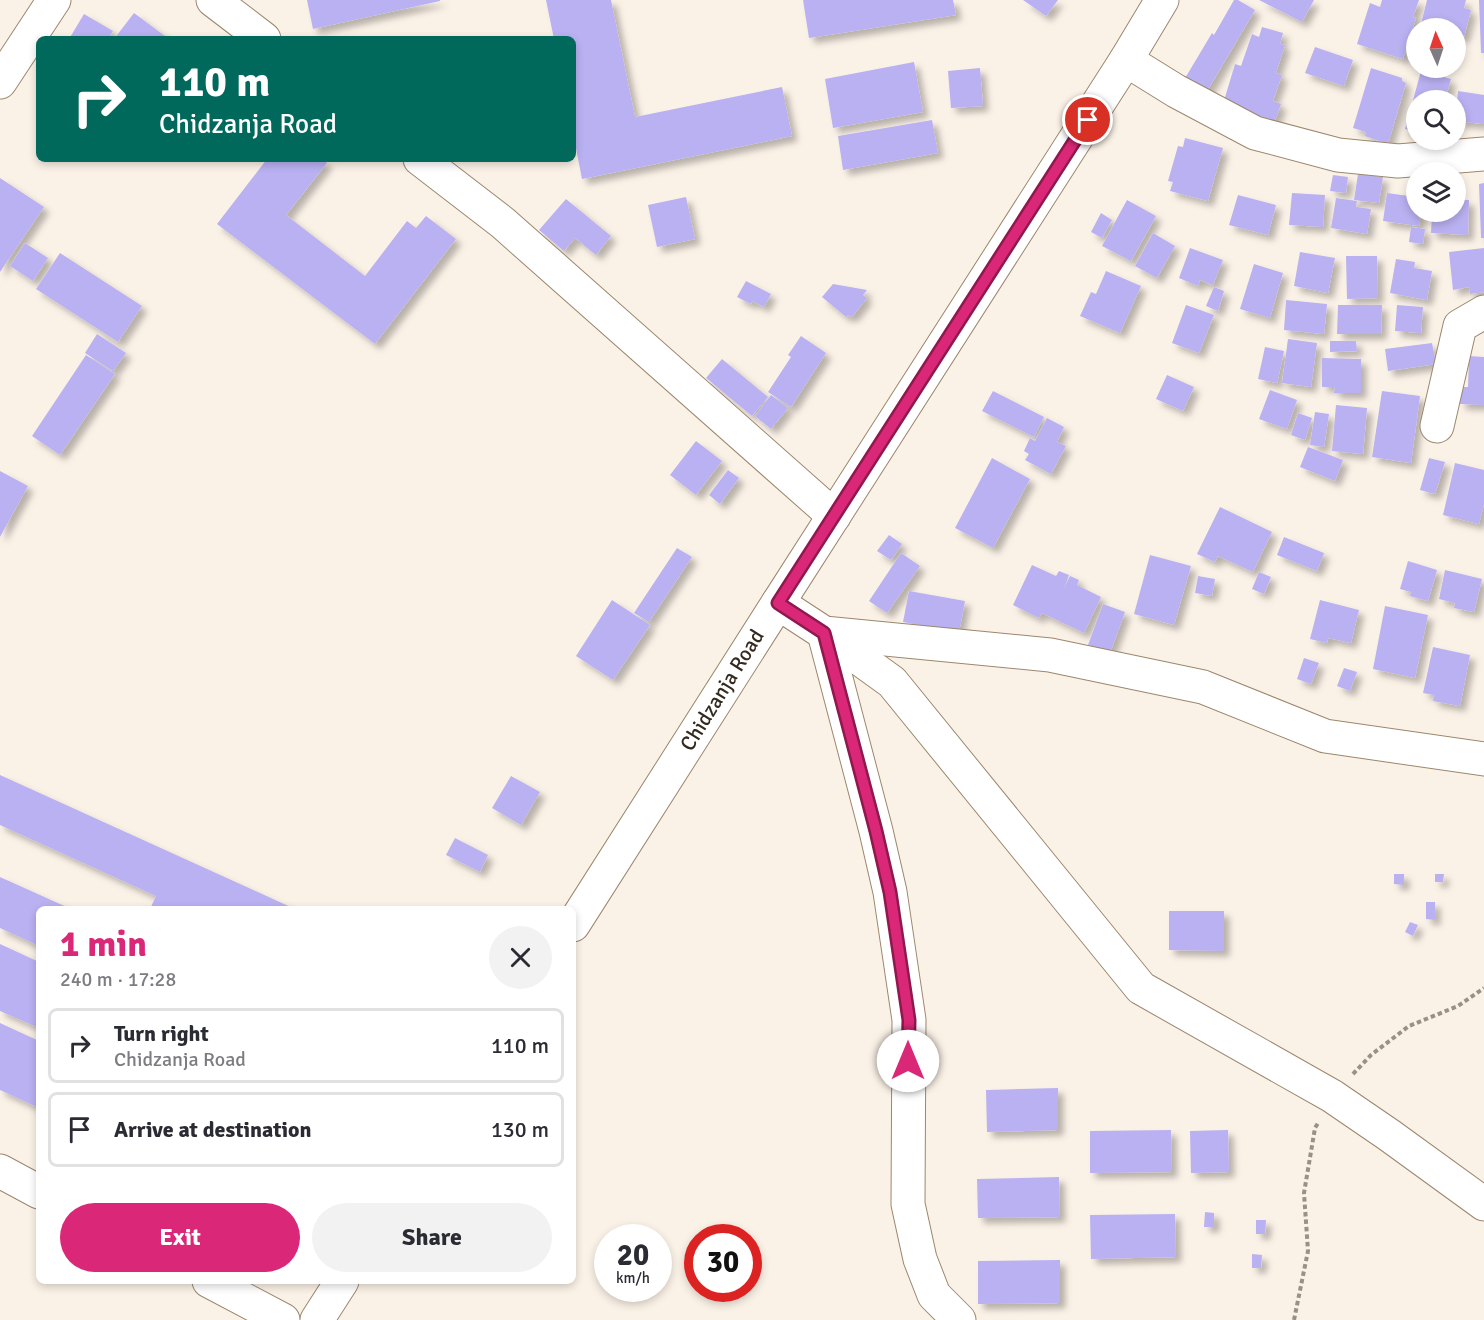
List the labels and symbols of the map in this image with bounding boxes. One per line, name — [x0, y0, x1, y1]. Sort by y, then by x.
north arrow — [1406, 18, 1466, 78]
pin — [1062, 94, 1113, 145]
street label: Chidzanja Road — [674, 624, 770, 756]
position arrow — [876, 1029, 940, 1093]
speed limit sign: 30 — [684, 1224, 762, 1302]

